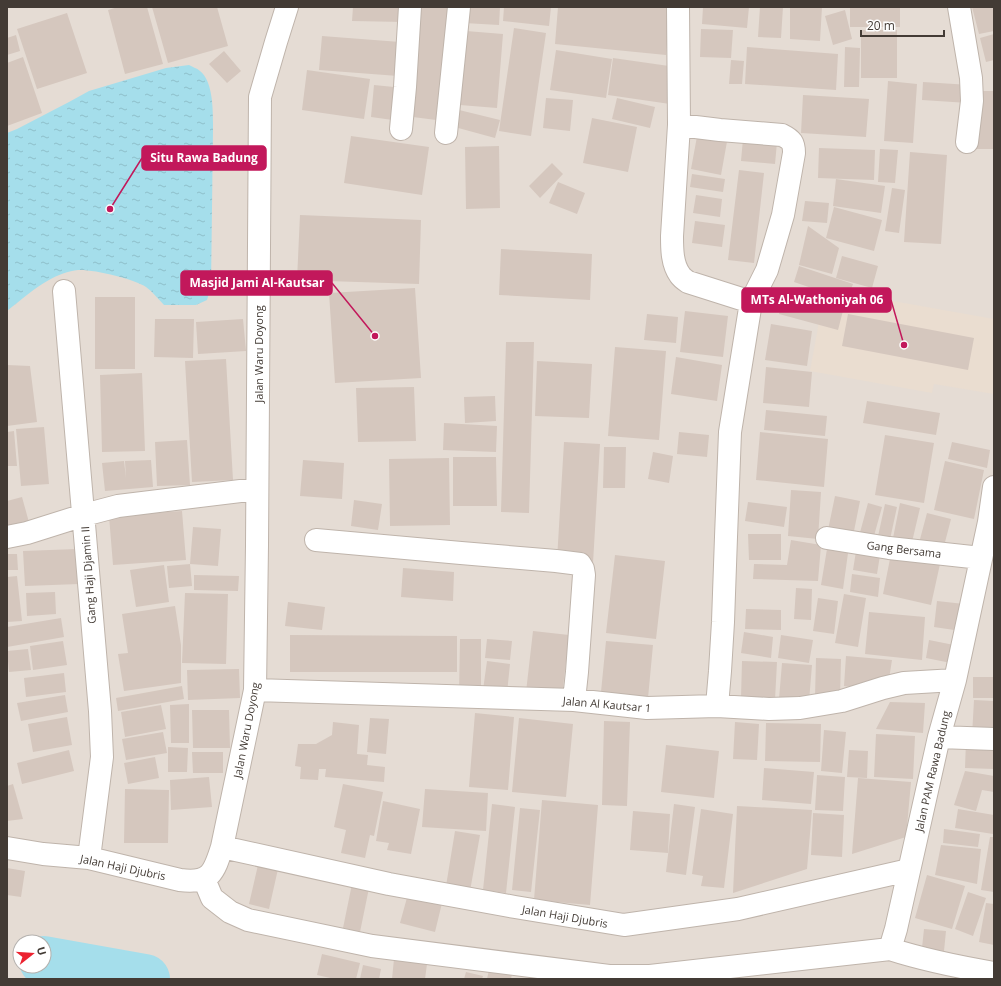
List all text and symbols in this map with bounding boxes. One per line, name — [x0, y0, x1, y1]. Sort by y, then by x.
scale bar — [861, 12, 944, 38]
text: 20 m — [867, 17, 895, 34]
callout: Situ Rawa Badung — [142, 146, 266, 170]
text: Situ Rawa Badung — [150, 149, 258, 166]
callout: Masjid Jami Al-Kautsar — [181, 271, 332, 295]
text: Masjid Jami Al-Kautsar — [189, 274, 325, 291]
callout: MTs Al-Wathoniyah 06 — [742, 288, 891, 312]
text: MTs Al-Wathoniyah 06 — [751, 291, 884, 308]
street label: Jalan Waru Doyong — [251, 305, 266, 404]
street label: Gang Haji Djamin II — [77, 526, 99, 624]
street label: Gang Bersama — [866, 537, 942, 561]
street label: Jalan Waru Doyong — [229, 681, 263, 780]
street label: Jalan Al Kautsar 1 — [561, 693, 652, 715]
street label: Jalan PAM Rawa Badung — [911, 709, 953, 834]
street label: Jalan Haji Djubris — [78, 850, 167, 883]
street label: Jalan Haji Djubris — [520, 901, 609, 931]
north arrow — [12, 934, 52, 974]
text: U — [34, 945, 50, 957]

